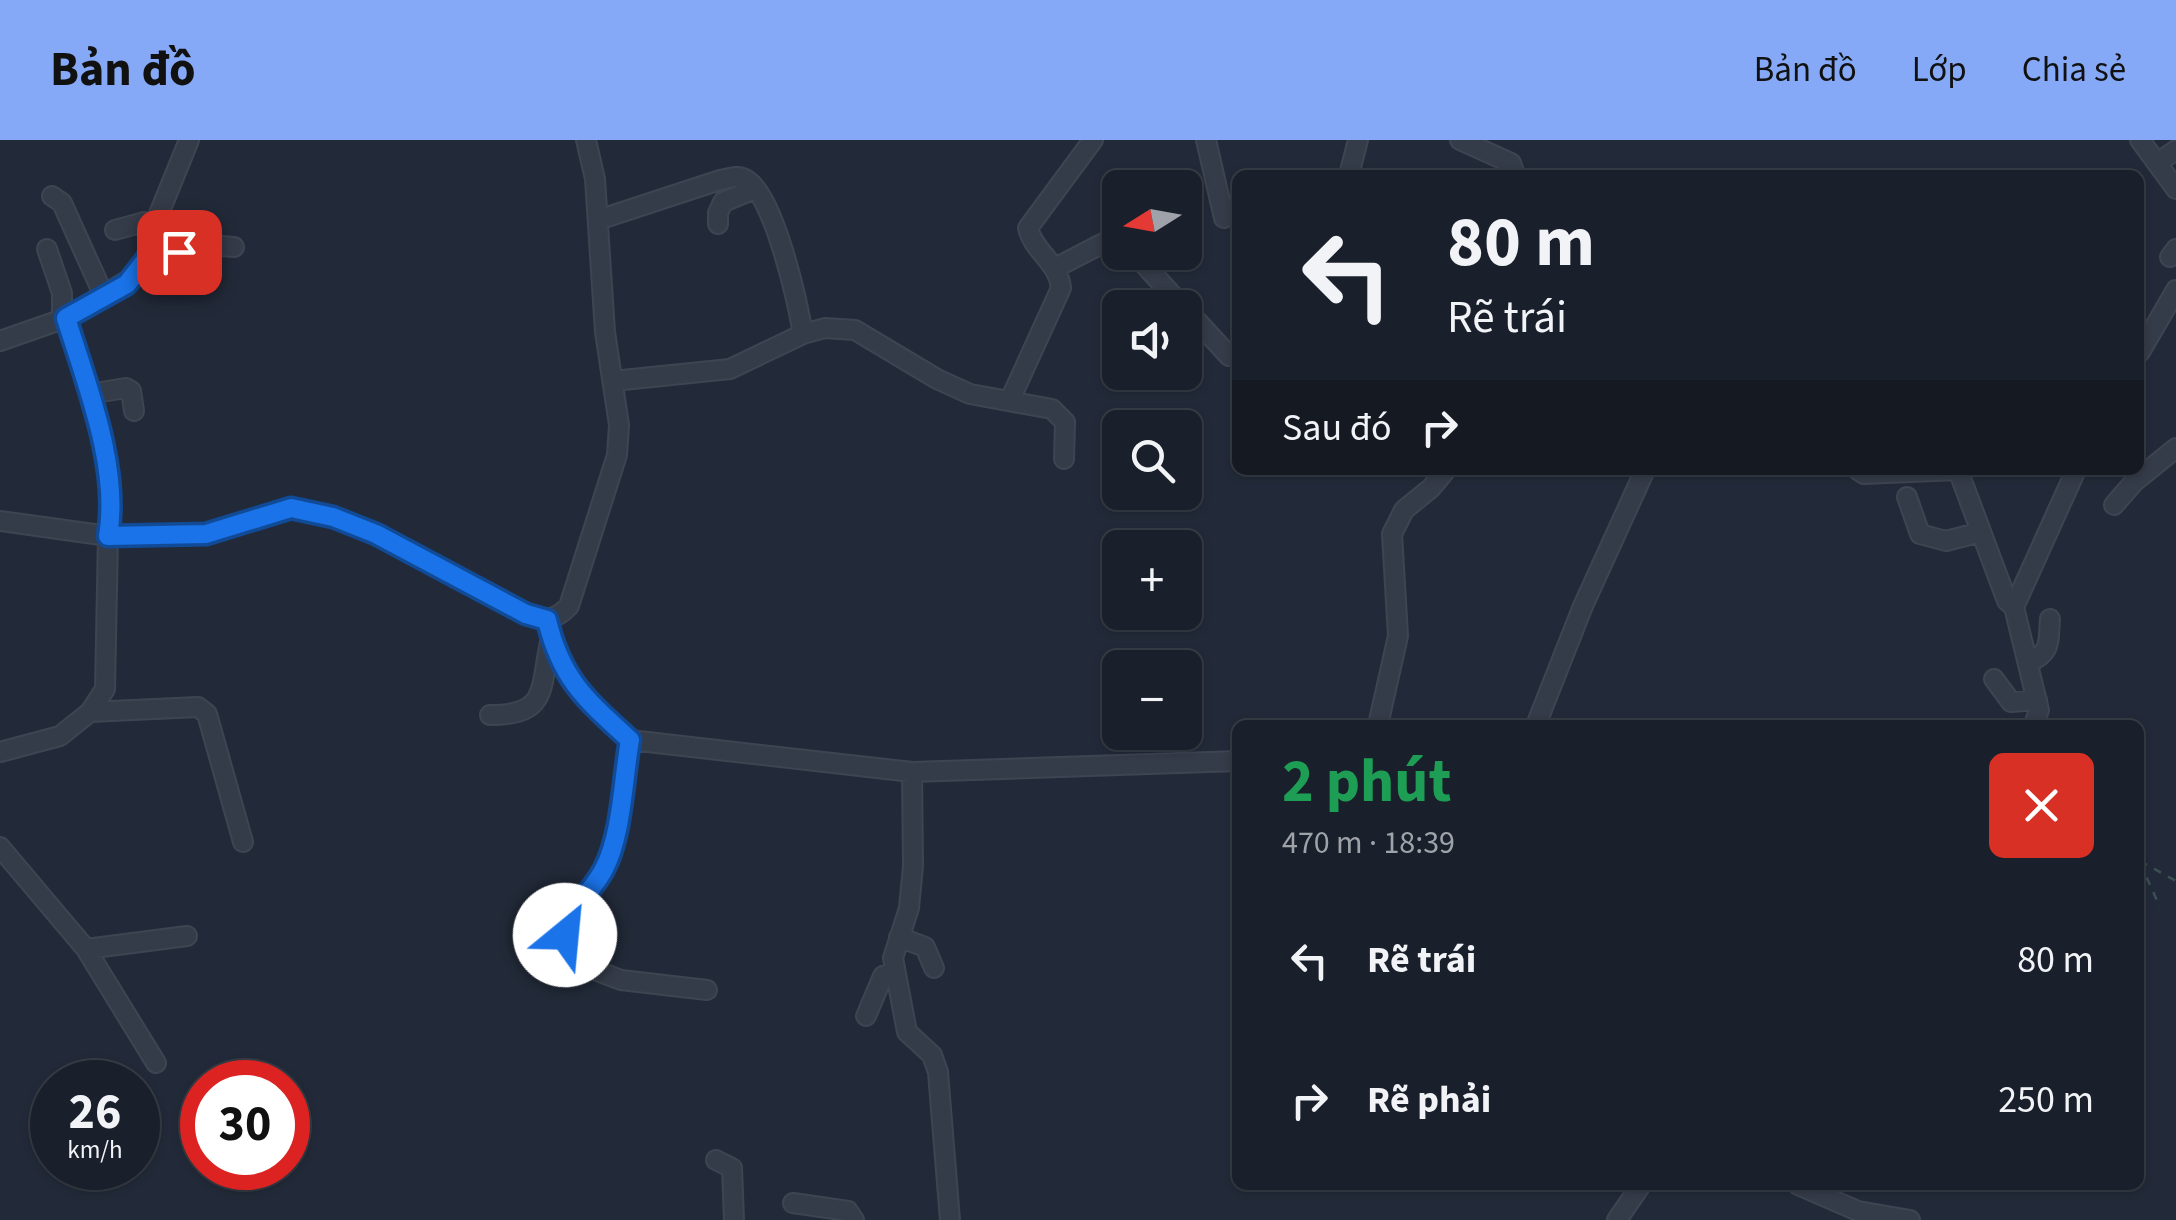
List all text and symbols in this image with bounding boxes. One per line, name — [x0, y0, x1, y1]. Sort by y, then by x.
text: Bản đồ — [50, 36, 196, 104]
text: Bản đồ — [1754, 45, 1857, 95]
text: Lớp — [1912, 45, 1967, 95]
text: Chia sẻ — [2022, 45, 2126, 95]
north arrow — [1102, 170, 1202, 270]
map controls — [1102, 170, 1202, 750]
text: 80 m — [1447, 193, 1595, 293]
pin — [137, 210, 222, 295]
icon: left — [1282, 210, 1412, 340]
icon: arrive — [152, 225, 207, 280]
text: Rẽ trái — [1447, 286, 1567, 350]
button: sound — [1102, 290, 1202, 390]
icon: right — [1412, 400, 1467, 455]
text: Sau đó — [1282, 401, 1392, 455]
button: search — [1102, 410, 1202, 510]
button: + — [1102, 530, 1202, 630]
button: − — [1102, 650, 1202, 750]
text: 2 phút — [1282, 740, 1451, 825]
button: close — [1989, 753, 2094, 858]
text: 470 m · 18:39 — [1282, 820, 1455, 866]
position arrow — [513, 883, 617, 987]
icon: left — [1282, 933, 1337, 988]
text: Rẽ trái — [1367, 933, 1476, 987]
text: 80 m — [2017, 933, 2094, 987]
speed limit sign: 30 — [180, 1060, 310, 1190]
icon: right — [1282, 1073, 1337, 1128]
text: Rẽ phải — [1367, 1073, 1491, 1127]
text: 250 m — [1998, 1073, 2094, 1127]
text: 26 — [69, 1077, 121, 1148]
text: km/h — [67, 1132, 123, 1168]

